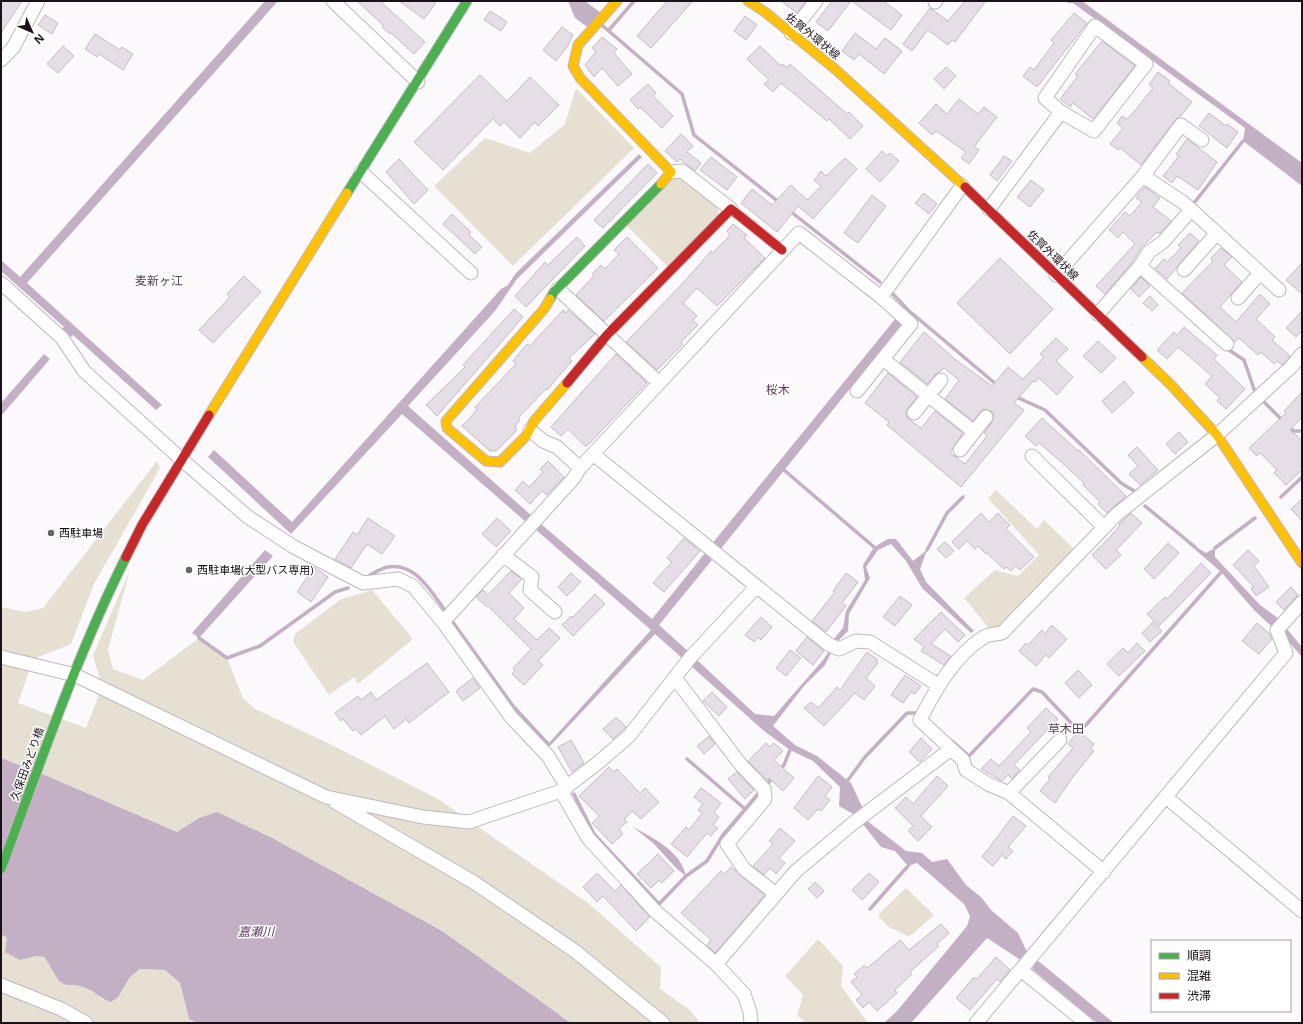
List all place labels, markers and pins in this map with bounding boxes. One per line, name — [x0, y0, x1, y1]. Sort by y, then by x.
place label: 西駐車場 — [59, 525, 103, 540]
marker: 西駐車場 — [46, 528, 56, 538]
place label: 西駐車場(大型バス専用) — [197, 562, 314, 577]
marker: 西駐車場(大型バス専用) — [184, 565, 194, 575]

